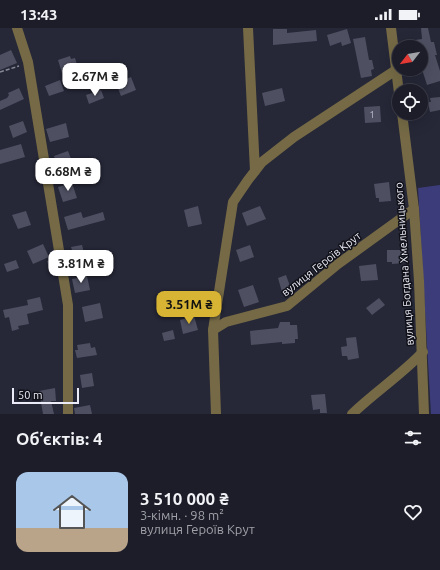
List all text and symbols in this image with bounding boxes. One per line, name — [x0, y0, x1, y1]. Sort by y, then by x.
text: 13:43 — [20, 6, 58, 23]
north arrow — [392, 40, 428, 76]
map controls — [392, 40, 428, 120]
pin: 2.67M ₴ — [58, 63, 132, 97]
text: 2.67M ₴ — [71, 69, 119, 83]
button: locate — [392, 84, 428, 120]
house number: 1 — [369, 110, 375, 120]
pin: 6.68M ₴ — [31, 158, 105, 192]
text: 6.68M ₴ — [44, 164, 92, 178]
street label: вулиця Богдана Хмельницького — [392, 182, 416, 346]
street label: вулиця Героїв Крут — [279, 229, 363, 299]
pin: 3.81M ₴ — [44, 250, 118, 284]
text: 3.81M ₴ — [57, 256, 105, 270]
pin: 3.51M ₴ — [152, 291, 226, 325]
text: 3.51M ₴ — [165, 297, 213, 311]
scale bar — [12, 386, 79, 405]
text: 50 m — [18, 389, 42, 401]
icon: filters — [402, 427, 424, 449]
text: Об’єктів: 4 — [16, 429, 103, 448]
icon: home — [48, 488, 96, 536]
text: 3 510 000 ₴ — [140, 489, 229, 508]
icon: heart — [402, 501, 424, 523]
text: 3-кімн. · 98 m² — [140, 508, 224, 522]
text: вулиця Героїв Крут — [140, 522, 255, 536]

